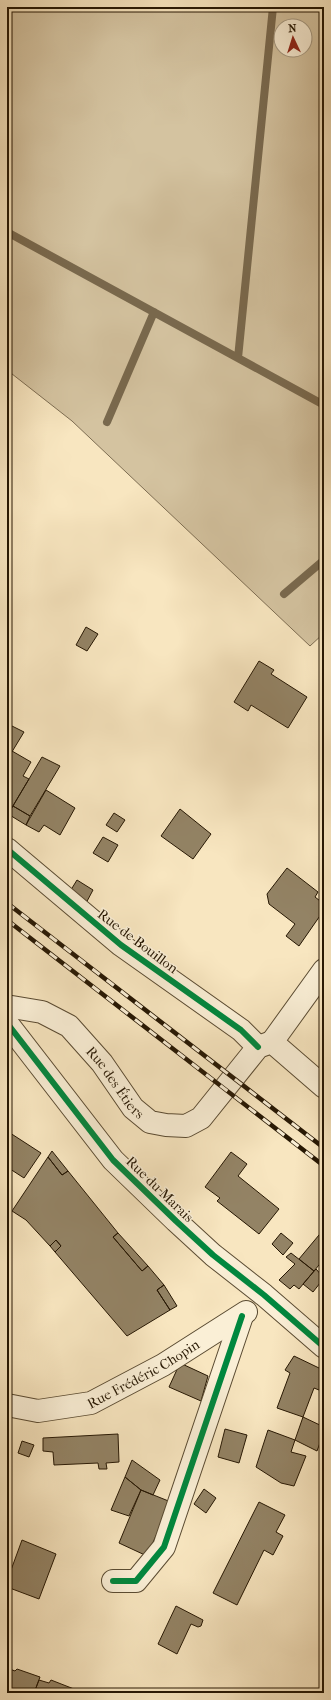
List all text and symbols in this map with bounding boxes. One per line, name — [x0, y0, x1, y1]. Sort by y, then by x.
north arrow — [273, 18, 313, 58]
text: N — [288, 22, 298, 35]
street label: Rue de Bouillon — [94, 906, 181, 977]
street label: Rue des Étiers — [82, 1043, 147, 1123]
street label: Rue du Marais — [122, 1153, 197, 1226]
street label: Rue Frédéric Chopin — [84, 1336, 203, 1412]

